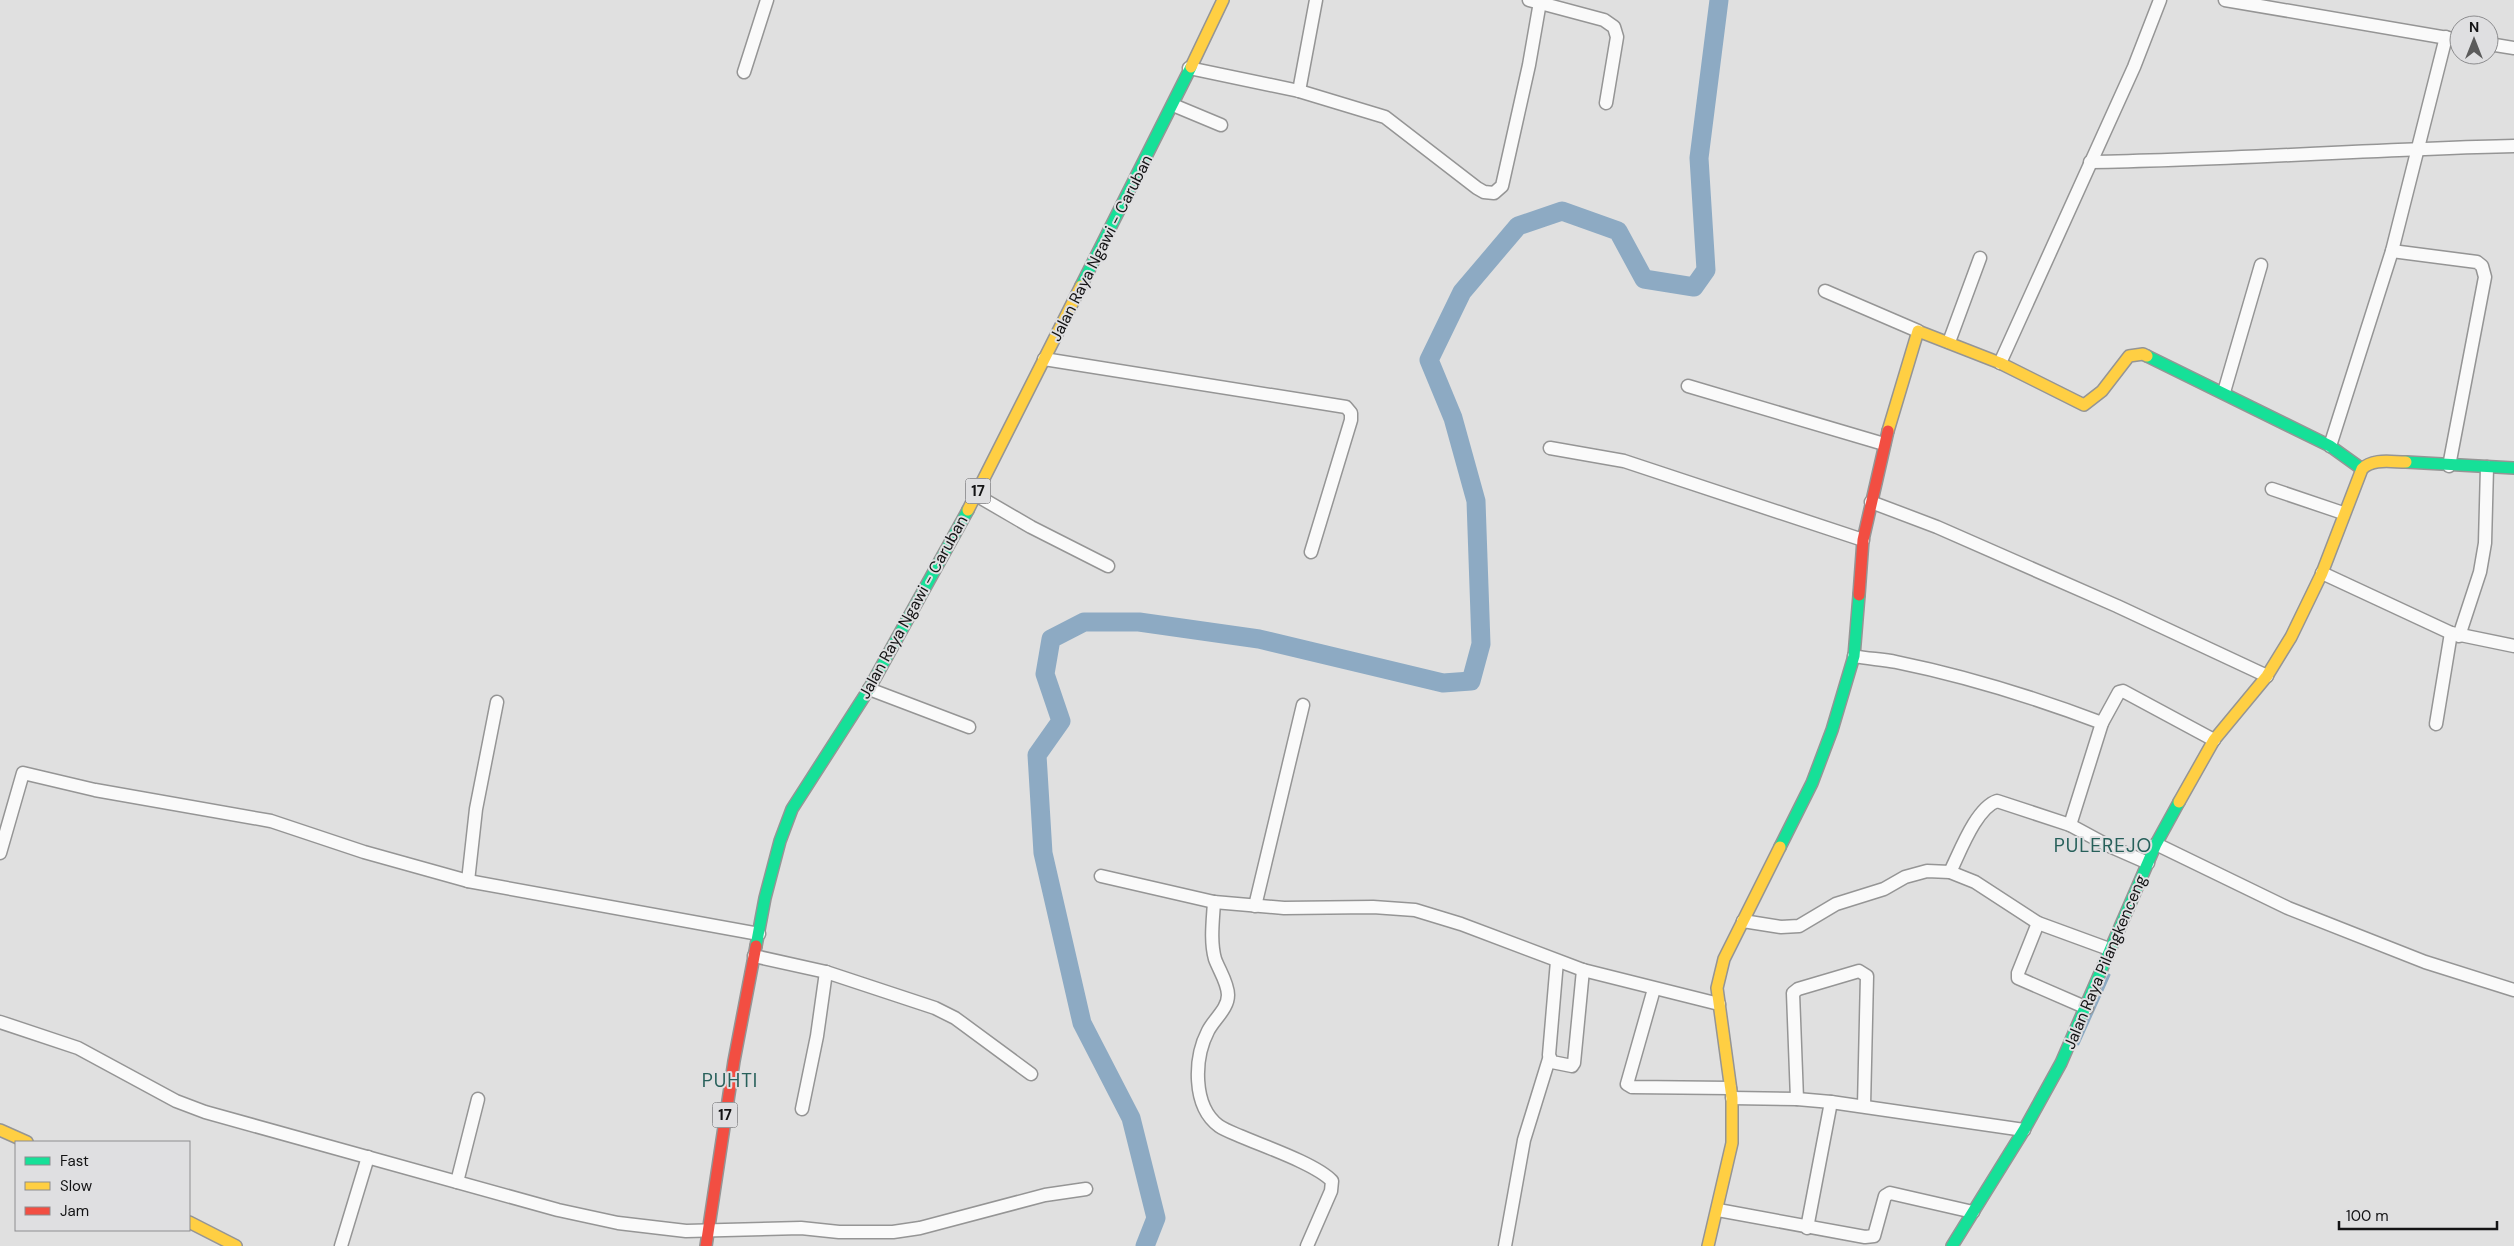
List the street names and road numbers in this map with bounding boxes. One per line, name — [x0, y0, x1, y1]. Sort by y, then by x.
street label: Jalan Raya Ngawi - Caruban — [1045, 151, 1157, 345]
road number: 17 — [966, 478, 990, 504]
street label: Jalan Raya Ngawi - Caruban — [854, 512, 972, 702]
street label: Jalan Raya Pilangkenceng — [2059, 872, 2151, 1052]
road number: 17 — [712, 1102, 738, 1128]

